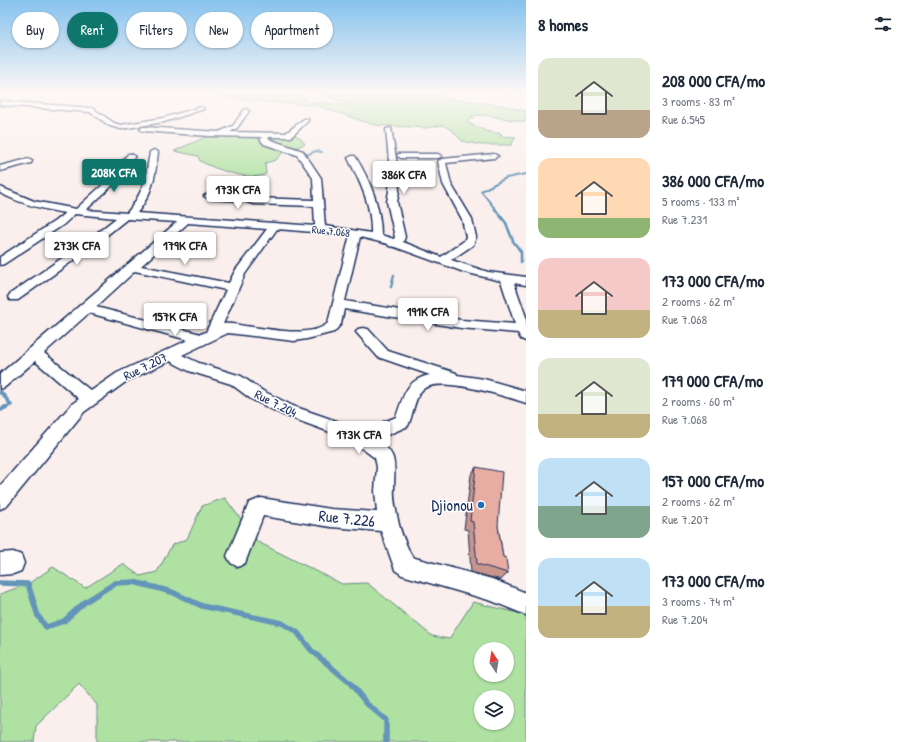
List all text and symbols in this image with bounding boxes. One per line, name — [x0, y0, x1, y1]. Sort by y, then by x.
chip: Buy — [12, 12, 59, 48]
chip: Rent — [67, 12, 118, 48]
chip: Filters — [126, 12, 187, 48]
chip: New — [195, 12, 243, 48]
chip: Apartment — [251, 12, 333, 48]
text: 8 homes — [538, 13, 588, 36]
icon: filters — [872, 13, 894, 35]
text: 208 000 CFA/mo — [662, 69, 765, 92]
icon: home — [570, 74, 618, 122]
text: 3 rooms · 83 m² — [662, 92, 735, 110]
text: Rue 6.545 — [662, 110, 705, 128]
pin: 208K CFA — [73, 159, 155, 193]
pin: 386K CFA — [363, 161, 445, 195]
text: 208K CFA — [91, 163, 137, 181]
text: 386K CFA — [382, 165, 426, 183]
text: 386 000 CFA/mo — [662, 169, 764, 192]
icon: home — [570, 174, 618, 222]
pin: 173K CFA — [197, 176, 279, 210]
text: 173K CFA — [215, 180, 261, 198]
text: 5 rooms · 133 m² — [662, 192, 740, 210]
text: Rue 7.231 — [662, 210, 707, 228]
street label: Rue 7.068 — [311, 222, 351, 240]
pin: 273K CFA — [36, 232, 118, 266]
pin: 179K CFA — [144, 232, 226, 266]
text: 273K CFA — [54, 236, 100, 254]
text: 179K CFA — [163, 236, 207, 254]
text: 173 000 CFA/mo — [662, 269, 764, 292]
icon: home — [570, 274, 618, 322]
text: 2 rooms · 62 m² — [662, 292, 735, 310]
pin: 191K CFA — [387, 298, 469, 332]
text: 191K CFA — [407, 302, 449, 320]
pin: 157K CFA — [134, 303, 216, 337]
text: 157K CFA — [153, 307, 197, 325]
text: Rue 7.068 — [662, 310, 707, 328]
street label: Rue 7.207 — [120, 348, 170, 384]
text: 179 000 CFA/mo — [662, 369, 763, 392]
icon: home — [570, 374, 618, 422]
street label: Rue 7.204 — [252, 385, 300, 421]
text: 2 rooms · 60 m² — [662, 392, 735, 410]
text: Rue 7.068 — [662, 410, 707, 428]
pin: 173K CFA — [318, 421, 400, 455]
text: 173K CFA — [336, 425, 382, 443]
text: 157 000 CFA/mo — [662, 469, 764, 492]
icon: home — [570, 474, 618, 522]
text: 2 rooms · 62 m² — [662, 492, 735, 510]
place label: Djionou — [432, 494, 474, 516]
marker: Djionou — [476, 500, 486, 510]
street label: Rue 7.226 — [318, 504, 376, 532]
text: Rue 7.207 — [662, 510, 709, 528]
text: 173 000 CFA/mo — [662, 569, 764, 592]
icon: home — [570, 574, 618, 622]
text: 3 rooms · 74 m² — [662, 592, 735, 610]
text: Rue 7.204 — [662, 610, 707, 628]
north arrow — [474, 642, 514, 682]
map controls — [474, 642, 514, 730]
button: layers — [474, 690, 514, 730]

